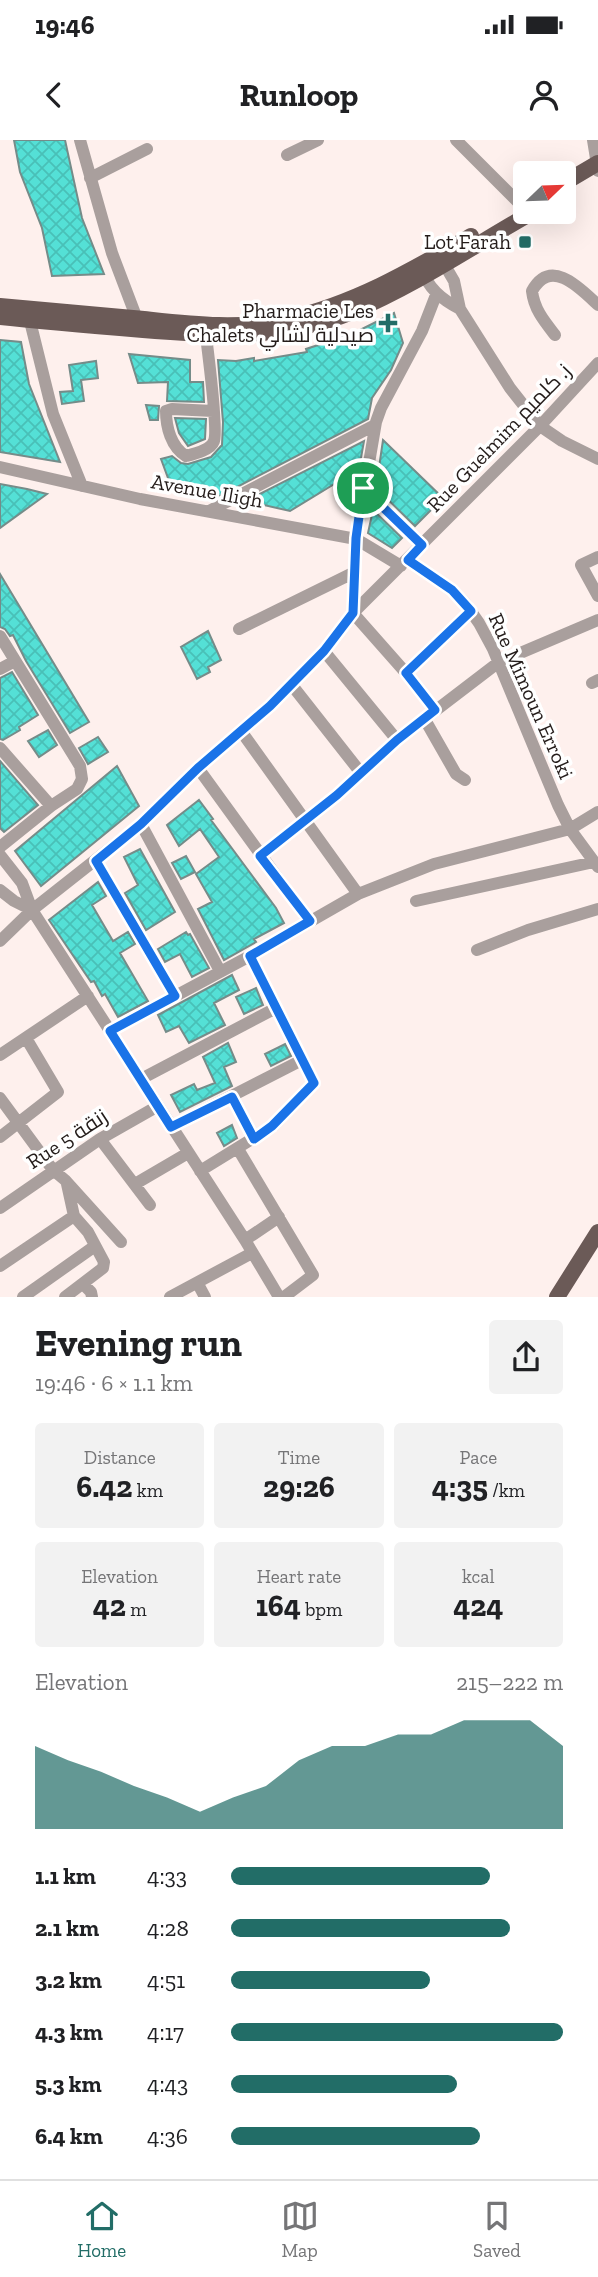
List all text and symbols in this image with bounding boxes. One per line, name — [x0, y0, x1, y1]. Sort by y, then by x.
text: 19:46 — [35, 9, 95, 41]
icon: back — [35, 76, 73, 114]
text: Runloop — [240, 76, 358, 114]
icon: person — [525, 76, 563, 114]
north arrow — [513, 161, 576, 224]
map controls — [513, 161, 576, 224]
place label: Lot Farah — [424, 229, 511, 254]
marker: Lot Farah — [517, 234, 533, 250]
place label: Pharmacie Les Chalets صيدلية لشالي — [186, 298, 374, 351]
marker: Pharmacie Les Chalets صيدلية لشالي — [380, 315, 396, 331]
street label: Rue Guelmim ز. كلميم — [421, 358, 577, 518]
pin — [333, 458, 393, 518]
street label: Avenue Iligh — [149, 468, 265, 513]
icon: arrive — [344, 469, 382, 507]
street label: Rue Mimoun Erroki — [484, 609, 579, 783]
street label: Rue 5 زنقة — [22, 1103, 112, 1174]
text: Evening run — [35, 1320, 242, 1366]
button: share — [489, 1320, 563, 1394]
text: 19:46 · 6 × 1.1 km — [35, 1369, 192, 1397]
text: Distance — [84, 1446, 156, 1469]
text: Time — [278, 1446, 320, 1469]
text: Pace — [459, 1446, 497, 1469]
text: 6.42 — [76, 1469, 132, 1505]
text: 29:26 — [263, 1469, 335, 1505]
text: 4:35 — [432, 1469, 488, 1505]
text: km — [132, 1479, 163, 1502]
text: /km — [488, 1479, 525, 1502]
text: Elevation — [81, 1565, 158, 1588]
text: Heart rate — [257, 1565, 341, 1588]
text: kcal — [462, 1565, 495, 1588]
text: 42 — [93, 1588, 126, 1624]
text: 164 — [256, 1588, 301, 1624]
text: 424 — [453, 1588, 503, 1624]
text: m — [126, 1598, 147, 1621]
text: bpm — [301, 1598, 342, 1621]
text: Elevation — [35, 1668, 128, 1696]
text: 215–222 m — [456, 1668, 563, 1696]
text: 1.1 km — [35, 1862, 96, 1890]
text: 4:33 — [147, 1862, 187, 1890]
text: 2.1 km — [35, 1914, 99, 1942]
text: 4:28 — [147, 1914, 189, 1942]
text: 3.2 km — [35, 1966, 102, 1994]
text: 4:51 — [147, 1966, 185, 1994]
text: 4.3 km — [35, 2018, 103, 2046]
text: 4:17 — [147, 2018, 184, 2046]
text: 5.3 km — [35, 2070, 102, 2098]
text: 4:43 — [147, 2070, 188, 2098]
text: 6.4 km — [35, 2122, 103, 2150]
text: 4:36 — [147, 2122, 188, 2150]
tab: Home — [77, 2197, 126, 2262]
tab: Map — [281, 2197, 319, 2262]
tab: Saved — [473, 2197, 521, 2262]

